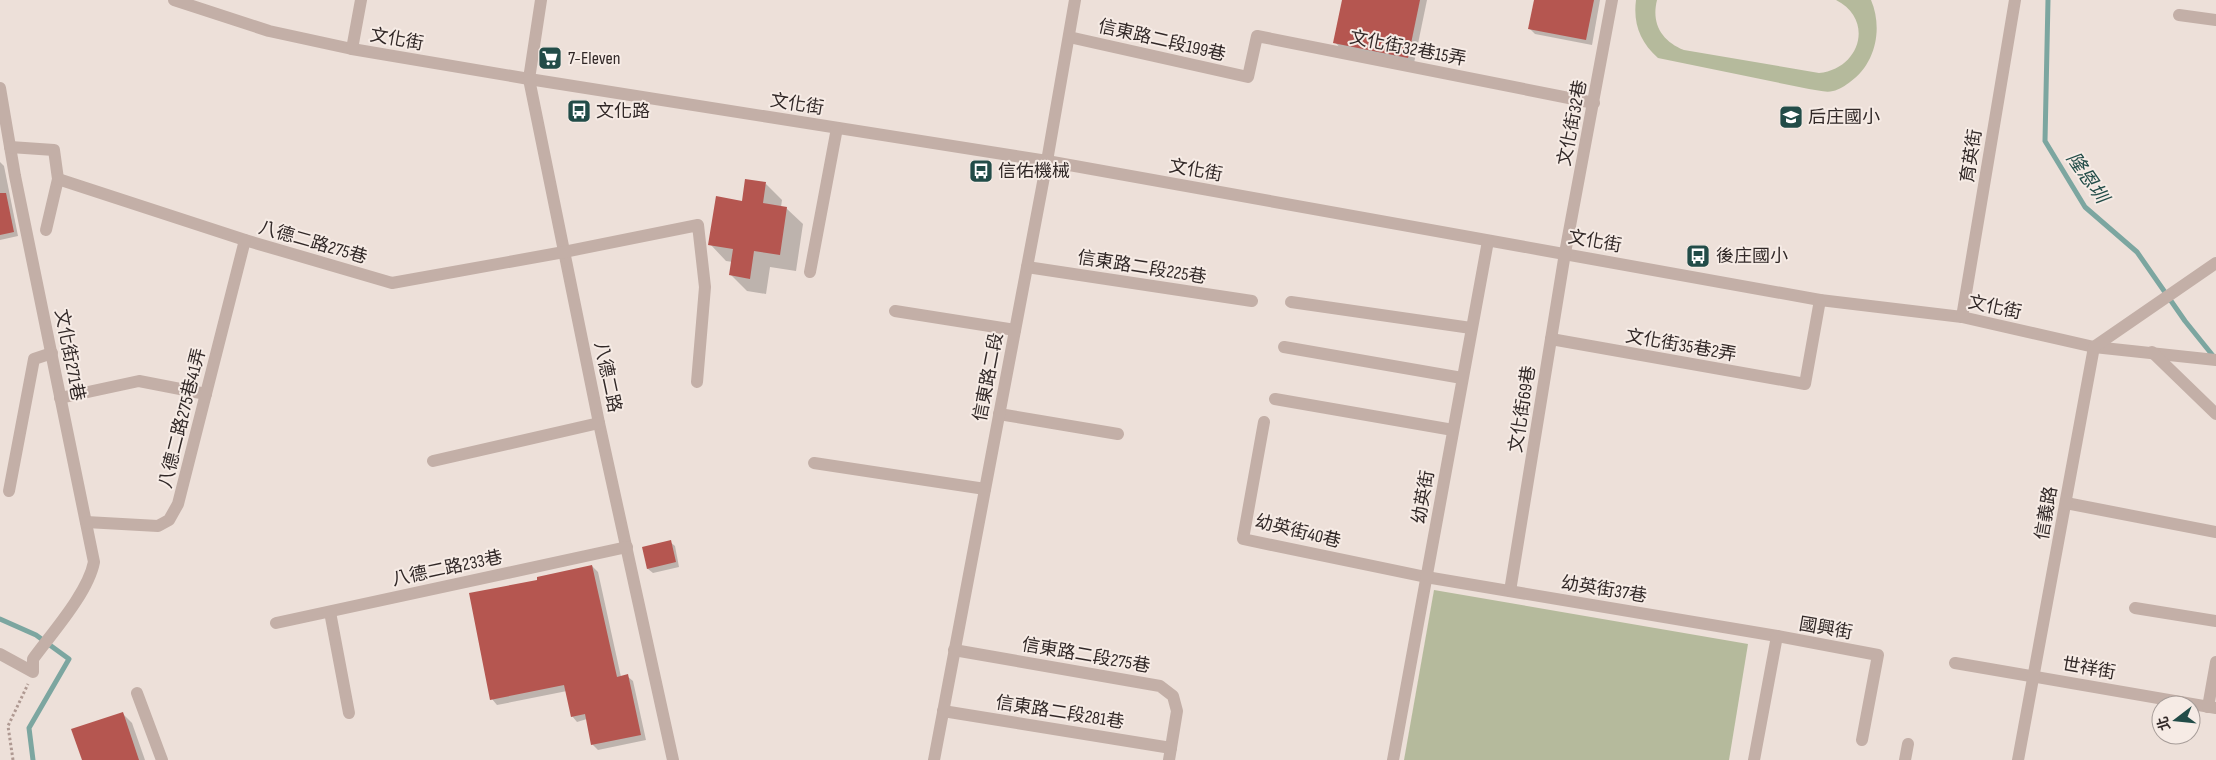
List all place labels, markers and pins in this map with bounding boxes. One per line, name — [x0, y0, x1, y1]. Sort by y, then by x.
supermarket icon: 7-Eleven — [537, 45, 563, 71]
place label: 7-Eleven — [568, 48, 621, 69]
bus stop icon: 文化路 — [566, 98, 592, 124]
place label: 文化路 — [596, 101, 650, 122]
school or university icon: 后庄國小 — [1778, 104, 1804, 130]
place label: 后庄國小 — [1808, 107, 1880, 128]
bus stop icon: 信佑機械 — [968, 158, 994, 184]
place label: 信佑機械 — [998, 161, 1070, 182]
bus stop icon: 後庄國小 — [1685, 243, 1711, 269]
place label: 後庄國小 — [1716, 246, 1788, 267]

